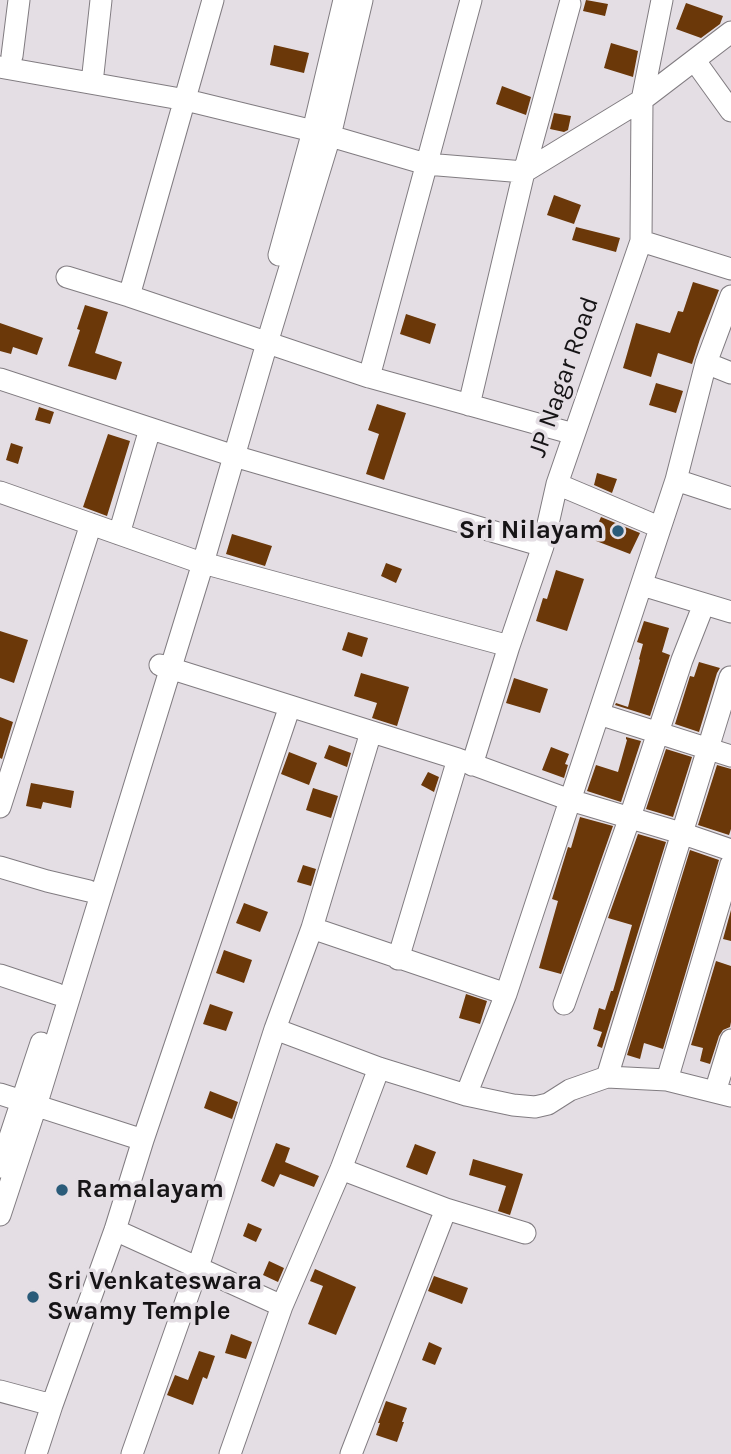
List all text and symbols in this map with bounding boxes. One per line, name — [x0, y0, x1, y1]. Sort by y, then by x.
street label: JP Nagar Road — [522, 293, 606, 461]
place label: Sri Nilayam — [459, 515, 604, 547]
marker: Sri Nilayam — [610, 523, 626, 539]
place label: Ramalayam — [76, 1174, 224, 1206]
marker: Ramalayam — [54, 1182, 70, 1198]
place label: Sri Venkateswara Swamy Temple — [47, 1266, 262, 1328]
marker: Sri Venkateswara Swamy Temple — [25, 1289, 41, 1305]

